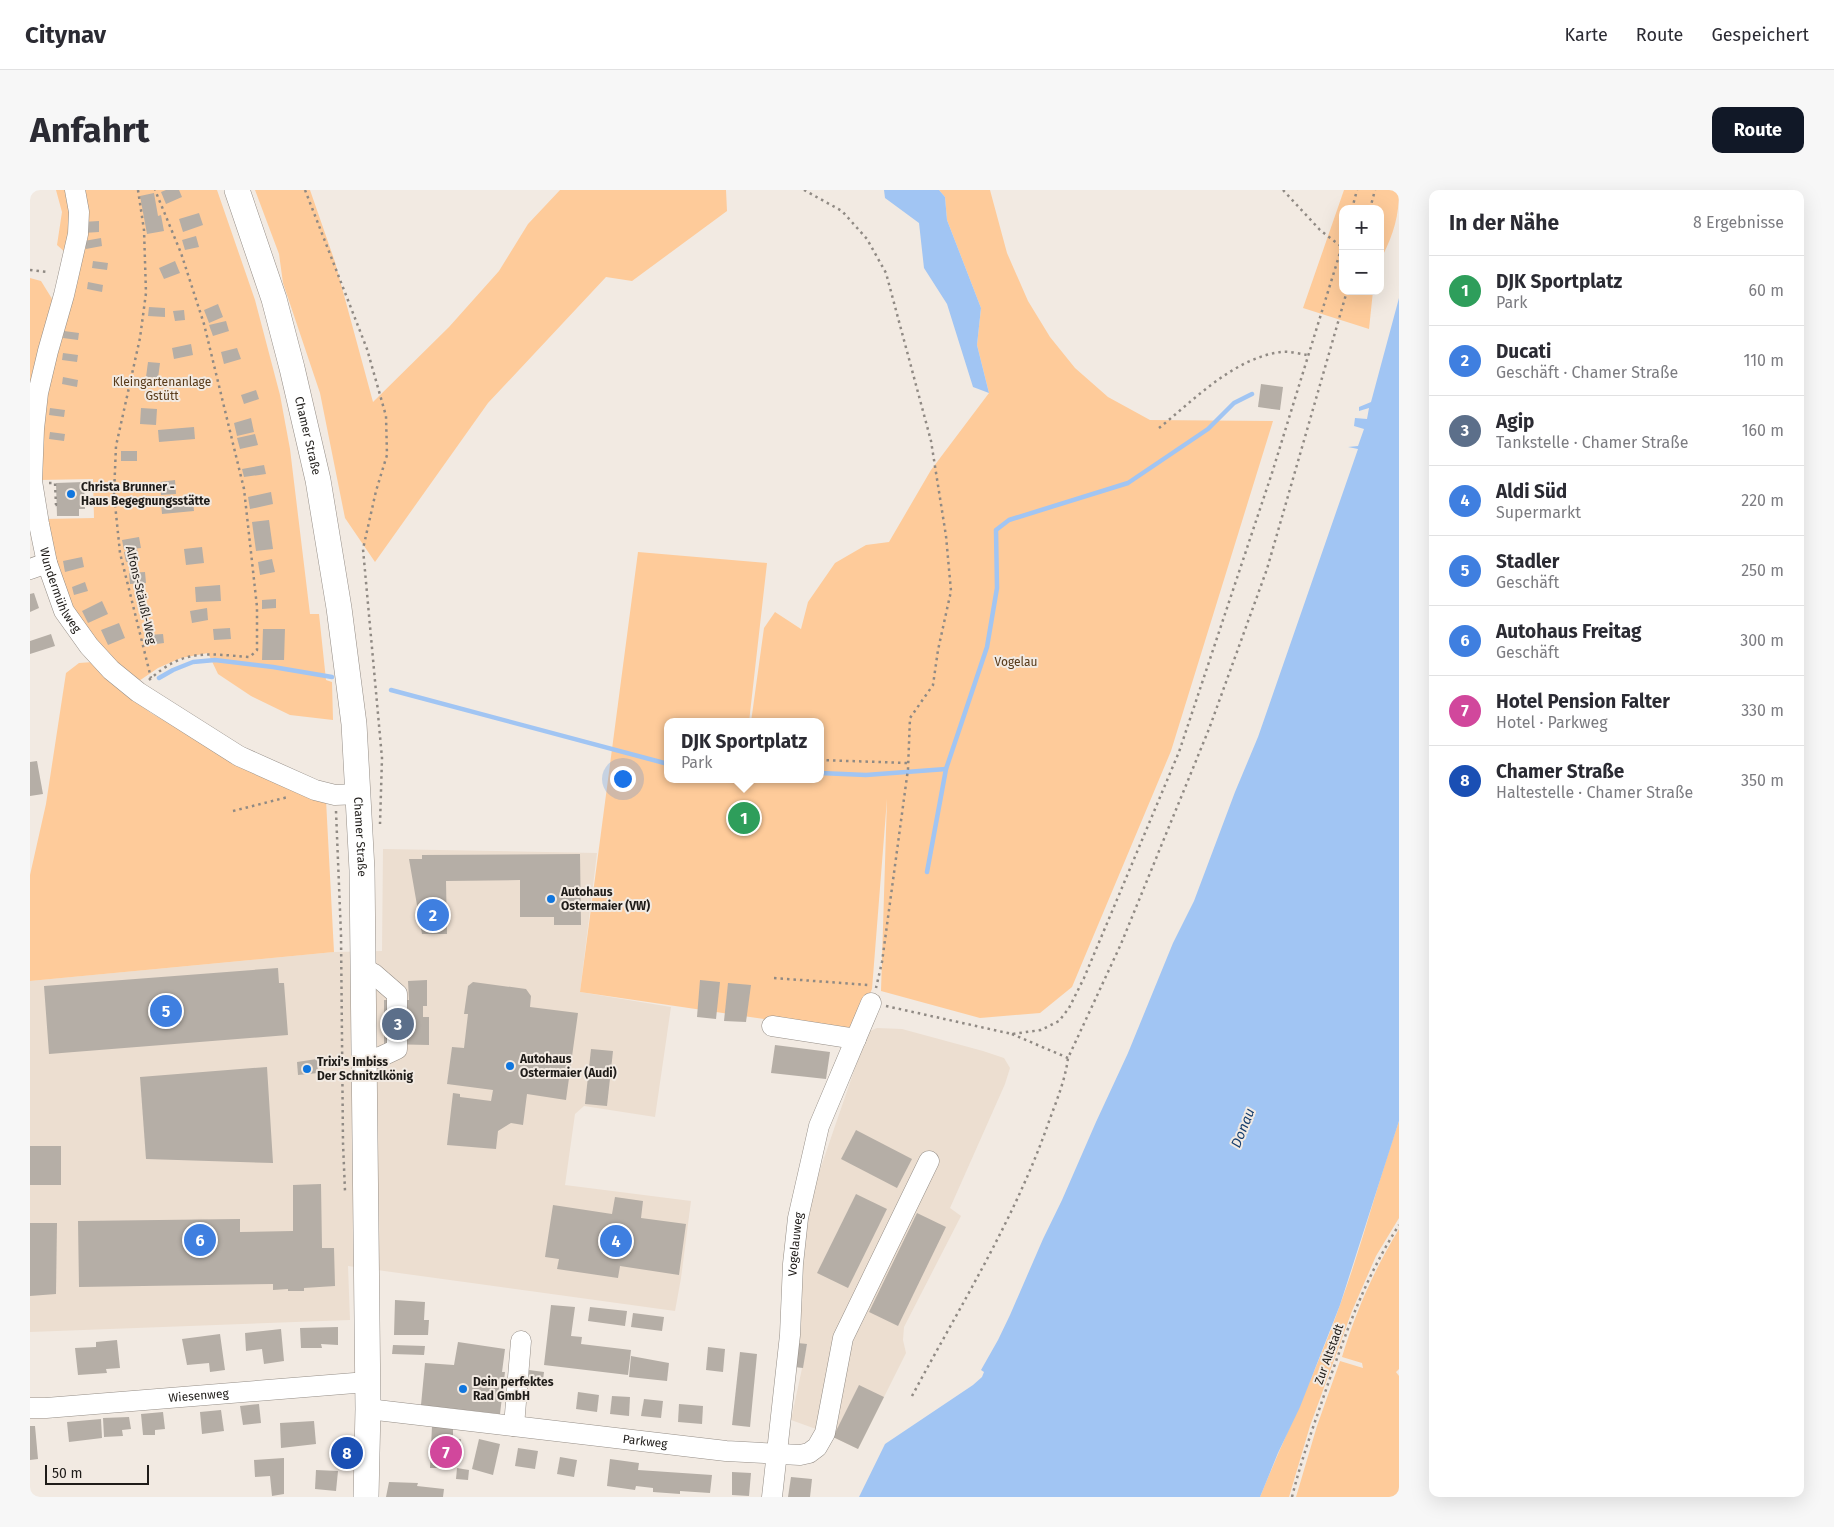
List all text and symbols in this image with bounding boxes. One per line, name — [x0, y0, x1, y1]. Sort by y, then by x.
text: Citynav — [25, 21, 106, 49]
text: Karte — [1565, 24, 1608, 46]
text: Route — [1636, 24, 1683, 46]
text: Gespeichert — [1711, 24, 1809, 46]
button: Route — [1712, 107, 1804, 153]
text: Anfahrt — [30, 109, 149, 151]
map controls — [1339, 205, 1384, 295]
button: + — [1339, 205, 1384, 250]
text: In der Nähe — [1449, 210, 1559, 236]
text: 8 Ergebnisse — [1693, 213, 1784, 232]
button: − — [1339, 250, 1384, 295]
text: DJK Sportplatz — [1496, 270, 1622, 293]
text: 1 — [1461, 281, 1469, 300]
text: 60 m — [1749, 281, 1784, 300]
text: Park — [1496, 293, 1528, 312]
text: Ducati — [1496, 340, 1551, 363]
text: 2 — [1461, 351, 1469, 370]
text: 110 m — [1743, 351, 1784, 370]
text: Geschäft · Chamer Straße — [1496, 363, 1678, 382]
park label: Kleingartenanlage Gstütt — [113, 375, 211, 403]
street label: Chamer Straße — [292, 395, 324, 476]
text: Agip — [1496, 410, 1534, 433]
text: 3 — [1461, 421, 1469, 440]
text: 160 m — [1742, 421, 1784, 440]
text: Tankstelle · Chamer Straße — [1496, 433, 1688, 452]
place label: Christa Brunner - Haus Begegnungsstätte — [81, 480, 211, 508]
text: Aldi Süd — [1496, 480, 1567, 503]
marker: Christa Brunner - Haus Begegnungsstätte — [65, 488, 77, 500]
text: 4 — [1460, 491, 1470, 510]
text: 220 m — [1741, 491, 1784, 510]
text: Supermarkt — [1496, 503, 1581, 522]
street label: Alfons-Stäußl-Weg — [123, 545, 159, 646]
street label: Wundermühlweg — [37, 546, 85, 636]
text: Stadler — [1496, 550, 1559, 573]
text: 5 — [1461, 561, 1469, 580]
text: 250 m — [1741, 561, 1784, 580]
text: Geschäft — [1496, 573, 1559, 592]
text: Autohaus Freitag — [1496, 620, 1641, 643]
text: 6 — [1460, 631, 1470, 650]
text: 300 m — [1740, 631, 1784, 650]
text: Geschäft — [1496, 643, 1559, 662]
park label: Vogelau — [995, 655, 1037, 669]
text: Hotel Pension Falter — [1496, 690, 1670, 713]
text: 7 — [1461, 701, 1469, 720]
text: 330 m — [1741, 701, 1784, 720]
text: Hotel · Parkweg — [1496, 713, 1608, 732]
popup — [664, 718, 824, 783]
text: DJK Sportplatz — [681, 730, 807, 753]
text: Park — [681, 753, 712, 772]
text: Chamer Straße — [1496, 760, 1624, 783]
your location — [610, 766, 636, 792]
text: 8 — [1460, 771, 1470, 790]
text: 350 m — [1741, 771, 1784, 790]
text: Haltestelle · Chamer Straße — [1496, 783, 1693, 802]
street label: Chamer Straße — [351, 796, 369, 877]
pin: 1 — [728, 799, 760, 837]
place label: Autohaus Ostermaier (VW) — [560, 885, 650, 913]
marker: Autohaus Ostermaier (VW) — [545, 893, 557, 905]
pin: 2 — [417, 896, 449, 934]
pin: 5 — [150, 992, 182, 1030]
pin: 3 — [382, 1005, 414, 1043]
place label: Autohaus Ostermaier (Audi) — [519, 1052, 617, 1080]
place label: Trixi's Imbiss Der Schnitzlkönig — [317, 1055, 413, 1083]
marker: Autohaus Ostermaier (Audi) — [504, 1060, 516, 1072]
marker: Trixi's Imbiss Der Schnitzlkönig — [301, 1063, 313, 1075]
water label: Donau — [1227, 1106, 1259, 1150]
street label: Vogelauweg — [785, 1210, 806, 1277]
pin: 6 — [184, 1221, 216, 1259]
pin: 4 — [600, 1222, 632, 1260]
street label: Zur Altstadt — [1312, 1321, 1347, 1386]
place label: Dein perfektes Rad GmbH — [473, 1375, 554, 1403]
marker: Dein perfektes Rad GmbH — [457, 1383, 469, 1395]
street label: Wiesenweg — [168, 1386, 230, 1405]
street label: Parkweg — [622, 1432, 669, 1451]
pin: 7 — [430, 1433, 462, 1471]
pin: 8 — [331, 1434, 363, 1472]
scale bar — [45, 1462, 149, 1485]
text: 50 m — [52, 1465, 83, 1482]

